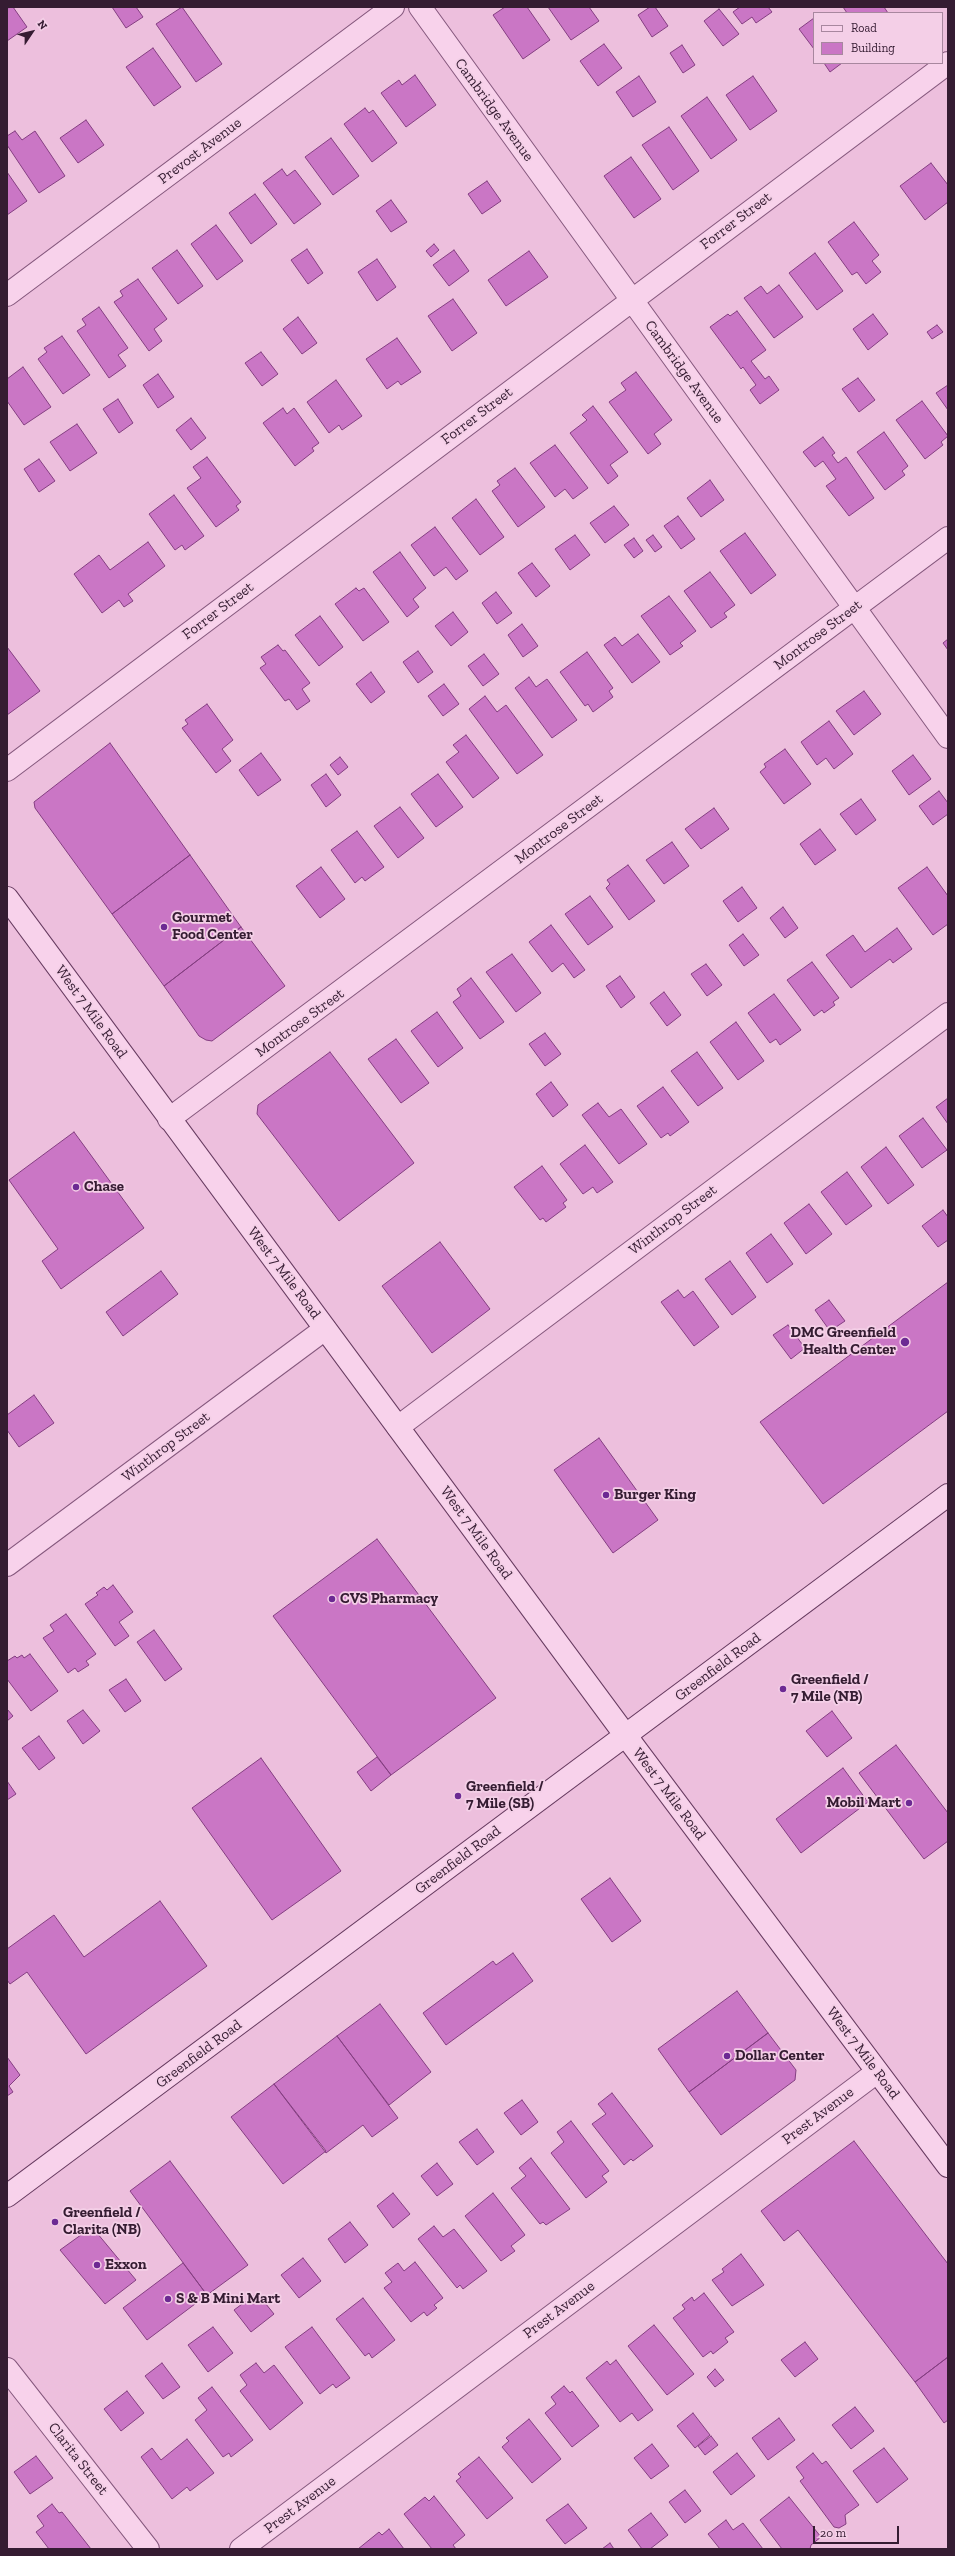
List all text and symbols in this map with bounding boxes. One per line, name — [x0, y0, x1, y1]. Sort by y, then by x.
north arrow — [12, 12, 52, 52]
legend — [813, 12, 943, 64]
text: N — [35, 18, 50, 32]
text: Road — [851, 21, 877, 35]
text: Building — [851, 41, 895, 55]
street label: Cambridge Avenue — [451, 55, 537, 165]
street label: Prevost Avenue — [155, 114, 245, 188]
street label: Forrer Street — [697, 188, 775, 254]
street label: Cambridge Avenue — [641, 317, 727, 427]
street label: Forrer Street — [438, 383, 516, 449]
street label: Forrer Street — [179, 578, 257, 644]
street label: Montrose Street — [771, 596, 865, 674]
street label: Montrose Street — [512, 790, 606, 868]
place label: Gourmet Food Center — [172, 909, 253, 944]
marker: Gourmet Food Center — [159, 922, 169, 932]
street label: West 7 Mile Road — [51, 962, 131, 1062]
street label: Montrose Street — [252, 985, 348, 1061]
place label: Chase — [84, 1178, 124, 1196]
street label: Winthrop Street — [625, 1181, 721, 1259]
marker: Chase — [71, 1182, 81, 1192]
street label: West 7 Mile Road — [244, 1223, 324, 1323]
place label: DMC Greenfield Health Center — [791, 1324, 896, 1359]
marker: DMC Greenfield Health Center — [899, 1336, 911, 1348]
street label: Winthrop Street — [118, 1408, 214, 1486]
street label: West 7 Mile Road — [436, 1483, 516, 1583]
place label: Burger King — [614, 1486, 696, 1504]
marker: Burger King — [601, 1490, 611, 1500]
place label: CVS Pharmacy — [340, 1590, 438, 1608]
marker: CVS Pharmacy — [327, 1594, 337, 1604]
street label: Greenfield Road — [672, 1629, 764, 1705]
place label: Greenfield / 7 Mile (NB) — [791, 1671, 869, 1706]
marker: Greenfield / 7 Mile (NB) — [778, 1684, 788, 1694]
street label: West 7 Mile Road — [629, 1744, 709, 1844]
place label: Greenfield / 7 Mile (SB) — [466, 1778, 544, 1813]
marker: Greenfield / 7 Mile (SB) — [453, 1791, 463, 1801]
place label: Mobil Mart — [827, 1794, 901, 1812]
marker: Mobil Mart — [904, 1798, 914, 1808]
street label: Greenfield Road — [412, 1822, 504, 1898]
street label: West 7 Mile Road — [823, 2003, 903, 2103]
street label: Greenfield Road — [153, 2016, 245, 2092]
place label: Dollar Center — [735, 2047, 825, 2065]
marker: Dollar Center — [722, 2051, 732, 2061]
street label: Prest Avenue — [779, 2083, 857, 2149]
place label: Greenfield / Clarita (NB) — [63, 2204, 141, 2239]
marker: Greenfield / Clarita (NB) — [50, 2217, 60, 2227]
place label: Exxon — [105, 2256, 147, 2274]
marker: Exxon — [92, 2260, 102, 2270]
street label: Prest Avenue — [520, 2277, 598, 2343]
place label: S & B Mini Mart — [176, 2290, 280, 2308]
marker: S & B Mini Mart — [163, 2294, 173, 2304]
street label: Clarita Street — [44, 2419, 112, 2499]
street label: Prest Avenue — [261, 2472, 339, 2538]
scale bar — [815, 2518, 901, 2544]
text: 20 m — [820, 2526, 846, 2540]

